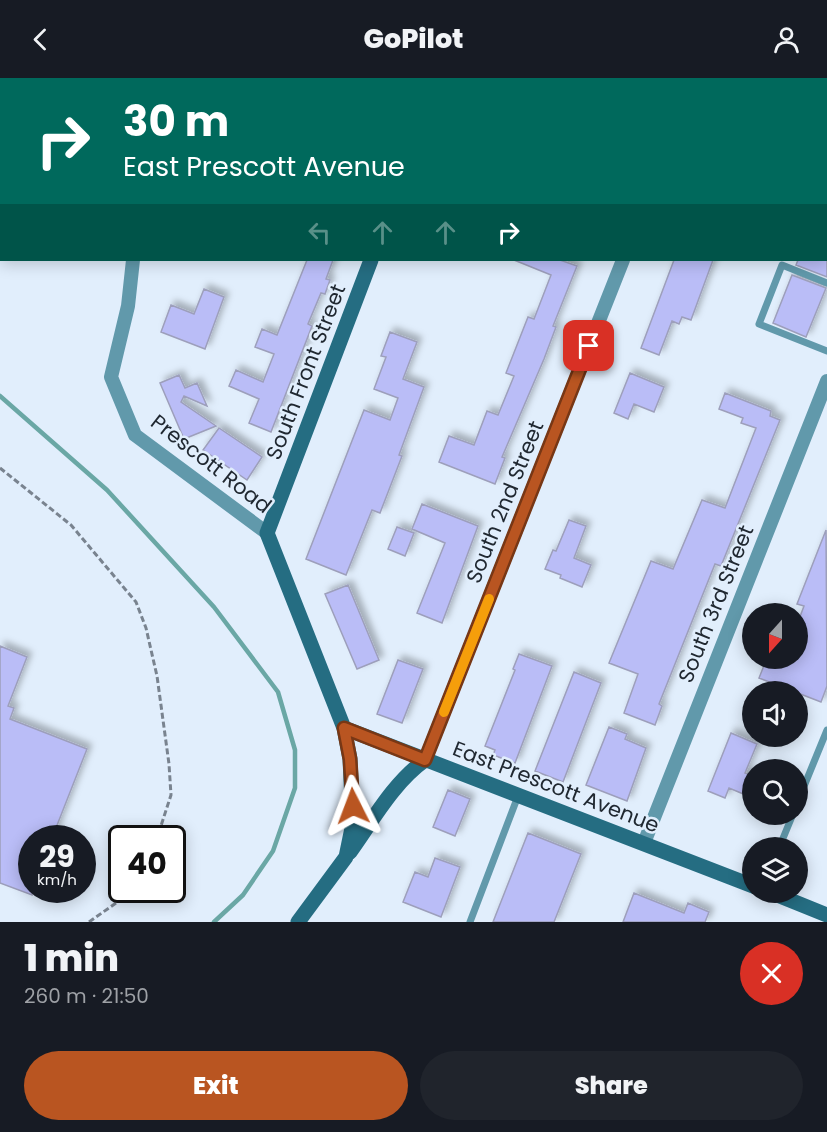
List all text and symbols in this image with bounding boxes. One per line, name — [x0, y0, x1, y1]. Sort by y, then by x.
text: GoPilot — [364, 20, 463, 57]
icon: back — [24, 23, 57, 56]
icon: person — [770, 23, 803, 56]
text: 30 m — [123, 92, 229, 151]
icon: right — [24, 102, 102, 180]
text: East Prescott Avenue — [123, 148, 405, 185]
icon: left — [303, 216, 336, 249]
icon: ahead — [366, 216, 399, 249]
icon: ahead — [429, 216, 462, 249]
icon: right — [492, 216, 525, 249]
street label: South Front Street — [259, 280, 352, 464]
pin — [563, 320, 614, 371]
icon: arrive — [572, 329, 605, 362]
street label: Prescott Road — [145, 407, 278, 520]
street label: South 2nd Street — [459, 416, 550, 587]
street label: South 3rd Street — [671, 521, 760, 687]
north arrow — [742, 603, 808, 669]
map controls — [742, 603, 808, 903]
button: sound — [742, 681, 808, 747]
street label: East Prescott Avenue — [449, 734, 664, 839]
button: search — [742, 759, 808, 825]
position arrow — [321, 774, 385, 838]
speed limit sign: 40 — [108, 825, 186, 903]
text: 29 — [39, 835, 75, 878]
button: layers — [742, 837, 808, 903]
text: km/h — [37, 869, 77, 890]
text: 1 min — [24, 933, 119, 984]
button: close — [740, 942, 803, 1005]
text: 260 m · 21:50 — [24, 982, 149, 1010]
button: Exit — [24, 1051, 408, 1120]
button: Share — [420, 1051, 803, 1120]

